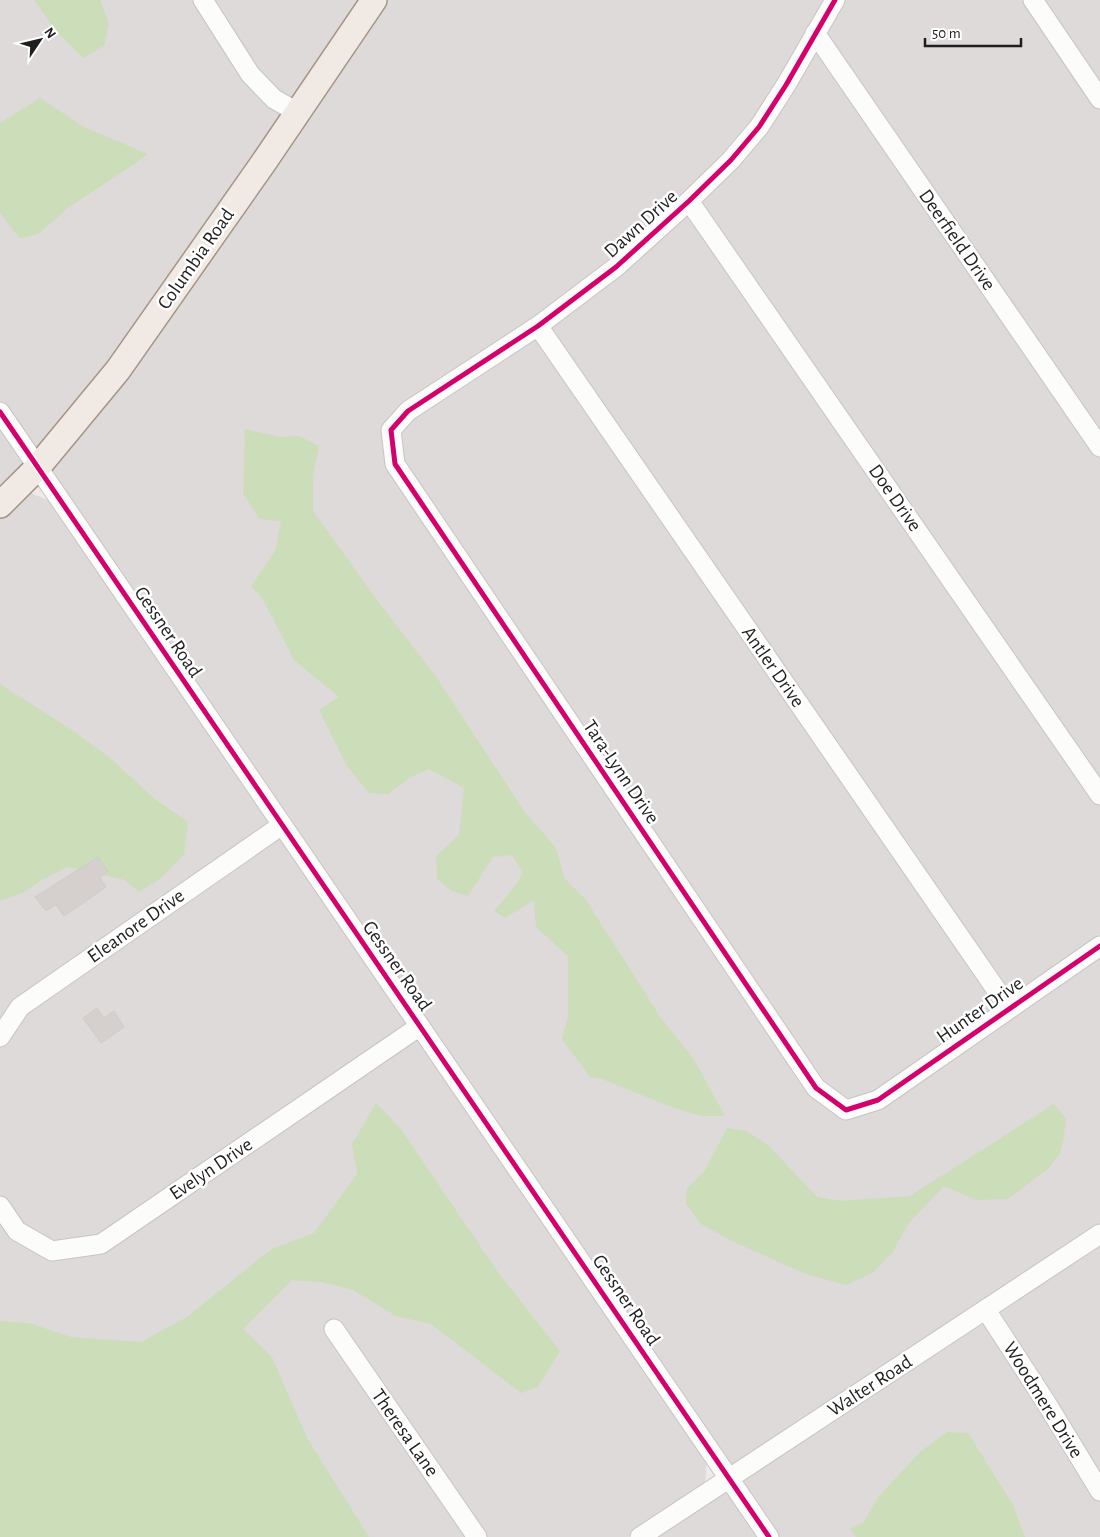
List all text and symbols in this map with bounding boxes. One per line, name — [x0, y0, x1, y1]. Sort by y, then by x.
north arrow — [15, 15, 65, 65]
scale bar — [925, 15, 1021, 47]
text: N — [41, 25, 58, 41]
text: 50 m — [932, 26, 961, 41]
street label: Dawn Drive — [601, 186, 681, 262]
street label: Deerfield Drive — [915, 186, 999, 294]
street label: Columbia Road — [154, 205, 238, 313]
street label: Doe Drive — [865, 461, 925, 535]
street label: Gessner Road — [130, 583, 206, 681]
street label: Antler Drive — [738, 623, 808, 711]
street label: Tara-Lynn Drive — [579, 717, 663, 827]
street label: Eleanore Drive — [84, 885, 188, 967]
street label: Gessner Road — [359, 917, 435, 1015]
street label: Hunter Drive — [933, 973, 1027, 1047]
street label: Evelyn Drive — [166, 1134, 256, 1204]
street label: Gessner Road — [588, 1251, 664, 1349]
street label: Woodmere Drive — [999, 1338, 1087, 1462]
street label: Walter Road — [824, 1352, 916, 1420]
street label: Theresa Lane — [368, 1386, 442, 1480]

